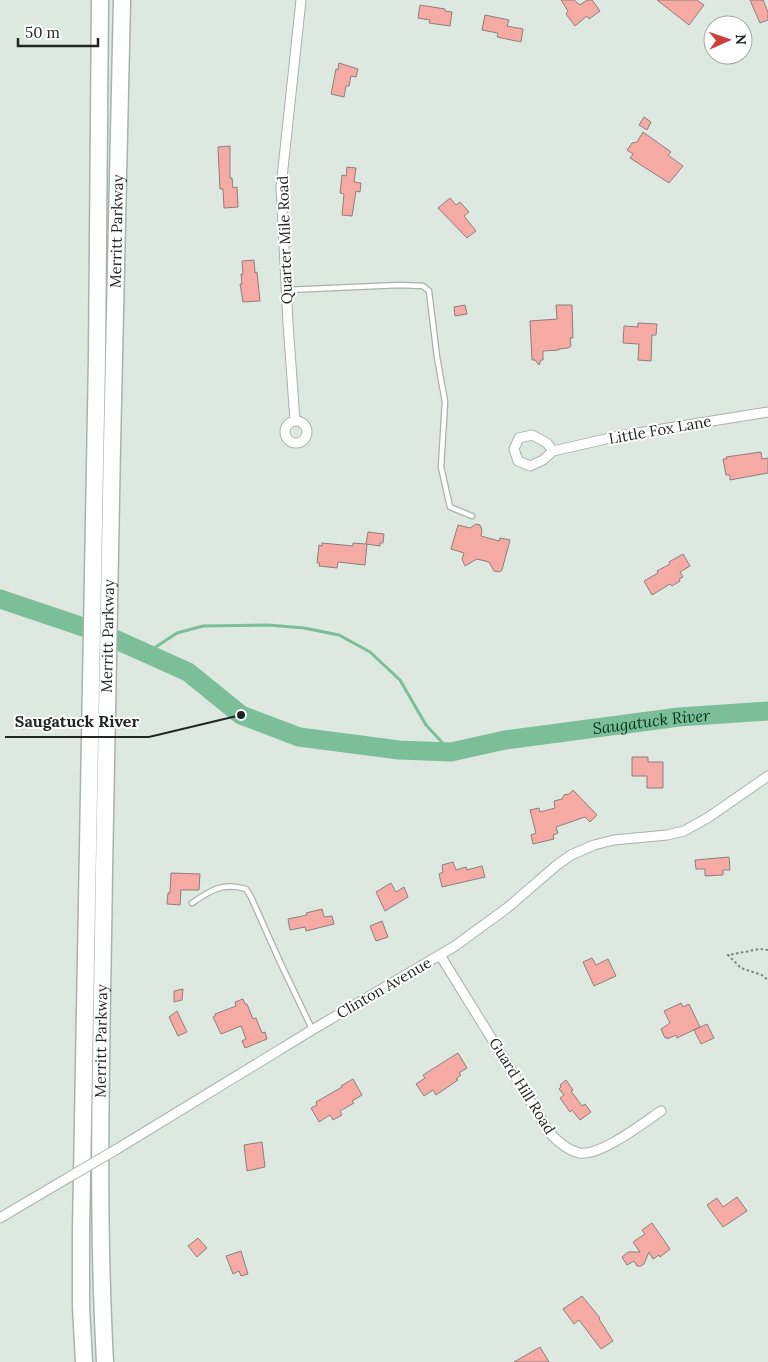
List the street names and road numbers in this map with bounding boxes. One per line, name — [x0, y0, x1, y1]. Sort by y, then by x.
street label: Merritt Parkway — [106, 174, 127, 288]
street label: Quarter Mile Road — [273, 175, 296, 305]
street label: Little Fox Lane — [607, 411, 713, 448]
street label: Merritt Parkway — [97, 579, 118, 693]
street label: Clinton Avenue — [333, 953, 435, 1022]
street label: Merritt Parkway — [91, 984, 111, 1098]
street label: Guard Hill Road — [485, 1034, 560, 1137]

